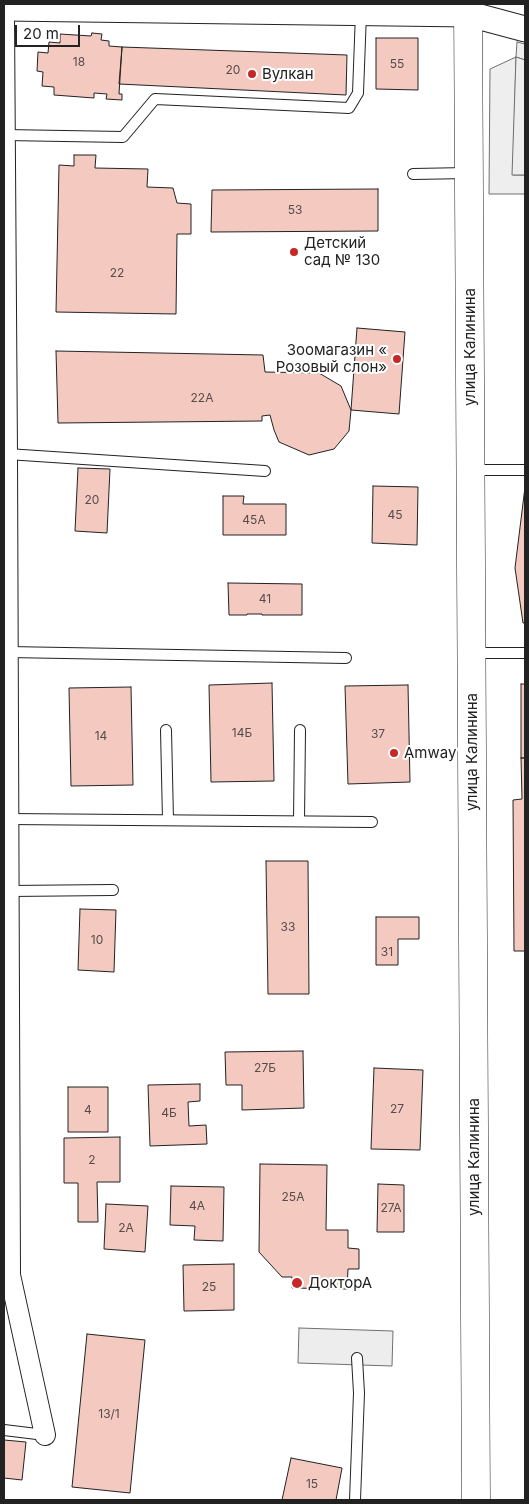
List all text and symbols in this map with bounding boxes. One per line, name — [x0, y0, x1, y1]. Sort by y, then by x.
scale bar — [18, 15, 82, 47]
text: 20 m — [23, 24, 59, 43]
house number: 18 — [73, 55, 85, 69]
house number: 55 — [390, 57, 404, 71]
house number: 20 — [226, 63, 240, 77]
place label: Вулкан — [262, 65, 314, 83]
marker: Вулкан — [246, 68, 258, 80]
house number: 53 — [288, 203, 302, 217]
place label: Детский сад № 130 — [304, 234, 380, 269]
marker: Детский сад № 130 — [288, 246, 300, 258]
house number: 22 — [110, 266, 124, 280]
street label: улица Калинина — [461, 288, 479, 406]
place label: Зоомагазин « Розовый слон» — [276, 341, 387, 376]
marker: Зоомагазин « Розовый слон» — [391, 353, 403, 365]
house number: 22А — [191, 391, 213, 405]
house number: 20 — [85, 493, 99, 507]
house number: 45 — [387, 508, 403, 522]
house number: 45А — [242, 513, 266, 527]
house number: 41 — [259, 592, 271, 606]
street label: улица Калинина — [463, 693, 481, 811]
house number: 14Б — [232, 726, 252, 740]
house number: 37 — [371, 727, 385, 741]
house number: 14 — [95, 729, 107, 743]
place label: Amway — [404, 744, 456, 762]
marker: Amway — [388, 747, 400, 759]
house number: 33 — [281, 920, 295, 934]
house number: 10 — [91, 933, 103, 947]
house number: 31 — [381, 945, 393, 959]
house number: 27Б — [254, 1061, 276, 1075]
street label: улица Калинина — [465, 1098, 483, 1216]
house number: 27 — [390, 1102, 404, 1116]
house number: 4 — [84, 1103, 92, 1117]
house number: 4Б — [161, 1106, 177, 1120]
house number: 2 — [88, 1153, 96, 1167]
house number: 25А — [282, 1190, 304, 1204]
house number: 4А — [189, 1199, 205, 1213]
house number: 27А — [380, 1201, 402, 1215]
house number: 2А — [118, 1221, 134, 1235]
place label: ДокторА — [308, 1274, 372, 1292]
marker: ДокторА — [290, 1276, 304, 1290]
house number: 25 — [202, 1280, 216, 1294]
house number: 13/1 — [98, 1407, 120, 1421]
house number: 15 — [306, 1477, 318, 1491]

